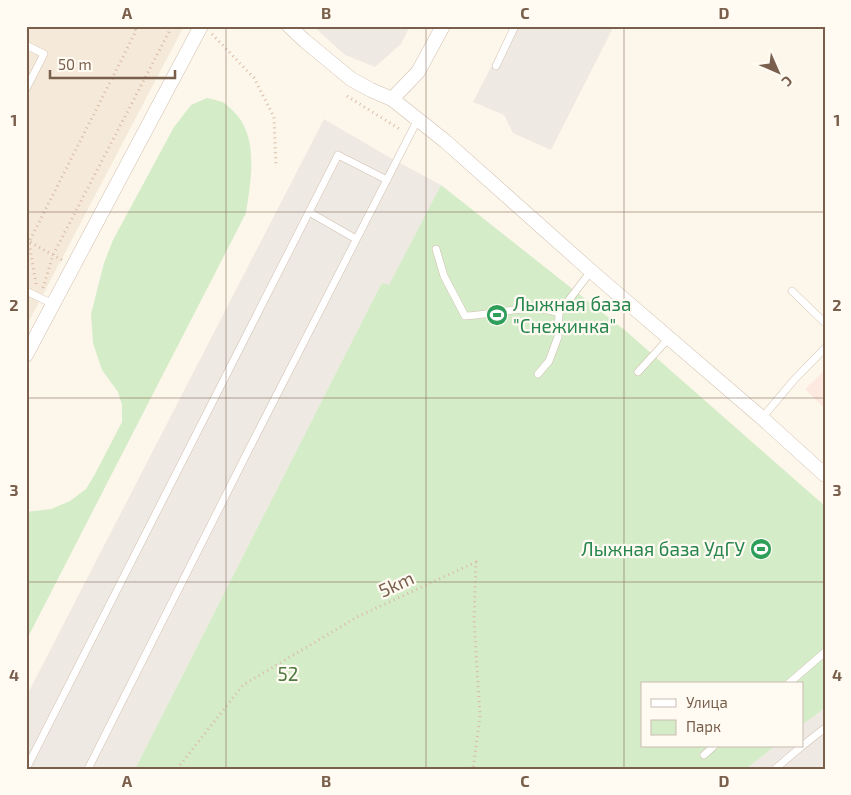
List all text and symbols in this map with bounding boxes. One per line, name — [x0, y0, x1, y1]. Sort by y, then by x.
text: A — [122, 3, 133, 22]
text: B — [321, 3, 331, 22]
text: C — [520, 3, 530, 22]
text: D — [719, 3, 730, 22]
scale bar — [50, 48, 175, 80]
north arrow — [754, 48, 804, 98]
text: 50 m — [58, 55, 92, 73]
text: С — [779, 73, 796, 90]
text: 1 — [11, 110, 17, 129]
text: 1 — [834, 110, 840, 129]
place label: Лыжная база "Снежинка" — [513, 292, 631, 337]
text: 2 — [9, 295, 19, 314]
text: 2 — [832, 295, 842, 314]
sports icon: Лыжная база "Снежинка" — [485, 303, 509, 327]
text: 3 — [9, 480, 19, 499]
text: 3 — [832, 480, 842, 499]
place label: Лыжная база УдГУ — [581, 537, 745, 560]
sports icon: Лыжная база УдГУ — [749, 537, 773, 561]
street label: 5km — [374, 565, 417, 602]
park label: 52 — [278, 662, 298, 685]
text: 4 — [9, 665, 19, 684]
text: 4 — [832, 665, 842, 684]
legend — [641, 682, 804, 748]
text: Улица — [686, 693, 728, 711]
text: Парк — [686, 717, 721, 735]
text: A — [122, 771, 133, 790]
text: B — [321, 771, 331, 790]
text: C — [520, 771, 530, 790]
text: D — [719, 771, 730, 790]

